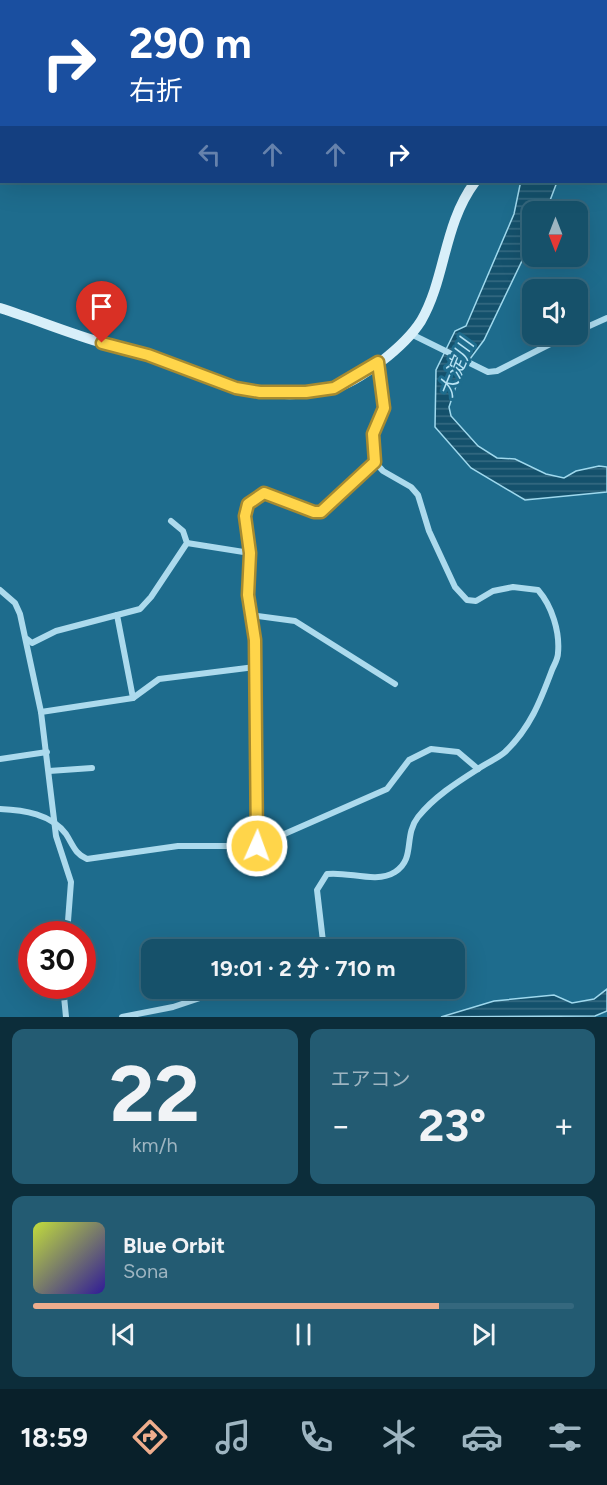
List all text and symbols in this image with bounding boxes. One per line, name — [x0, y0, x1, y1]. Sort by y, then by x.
text: 290 m — [129, 18, 252, 69]
icon: right — [30, 24, 108, 102]
text: 右折 — [129, 74, 183, 107]
icon: left — [193, 138, 226, 171]
icon: ahead — [256, 138, 289, 171]
icon: ahead — [319, 138, 352, 171]
icon: right — [382, 138, 415, 171]
north arrow — [522, 201, 588, 267]
map controls — [522, 201, 588, 345]
button: sound — [522, 279, 588, 345]
pin — [76, 281, 127, 343]
icon: arrive — [85, 290, 118, 323]
water label: 大淀川 — [434, 334, 479, 400]
position arrow — [225, 814, 289, 878]
speed limit sign: 30 — [18, 921, 96, 999]
text: 19:01 · 2 分 · 710 m — [211, 955, 395, 982]
text: 22 — [110, 1047, 200, 1141]
text: エアコン — [331, 1067, 411, 1091]
text: 23° — [418, 1098, 486, 1152]
text: − — [331, 1106, 351, 1145]
text: + — [553, 1106, 574, 1145]
text: km/h — [132, 1133, 178, 1157]
text: Blue Orbit — [123, 1232, 225, 1259]
text: Sona — [123, 1259, 168, 1283]
icon: previous — [107, 1318, 140, 1351]
icon: pause — [287, 1318, 320, 1351]
icon: next — [467, 1318, 500, 1351]
icon: directions — [129, 1416, 171, 1458]
icon: music — [212, 1416, 254, 1458]
icon: phone — [295, 1416, 337, 1458]
icon: climate — [378, 1416, 420, 1458]
icon: car — [461, 1416, 503, 1458]
icon: filters — [544, 1416, 586, 1458]
text: 18:59 — [21, 1421, 88, 1454]

